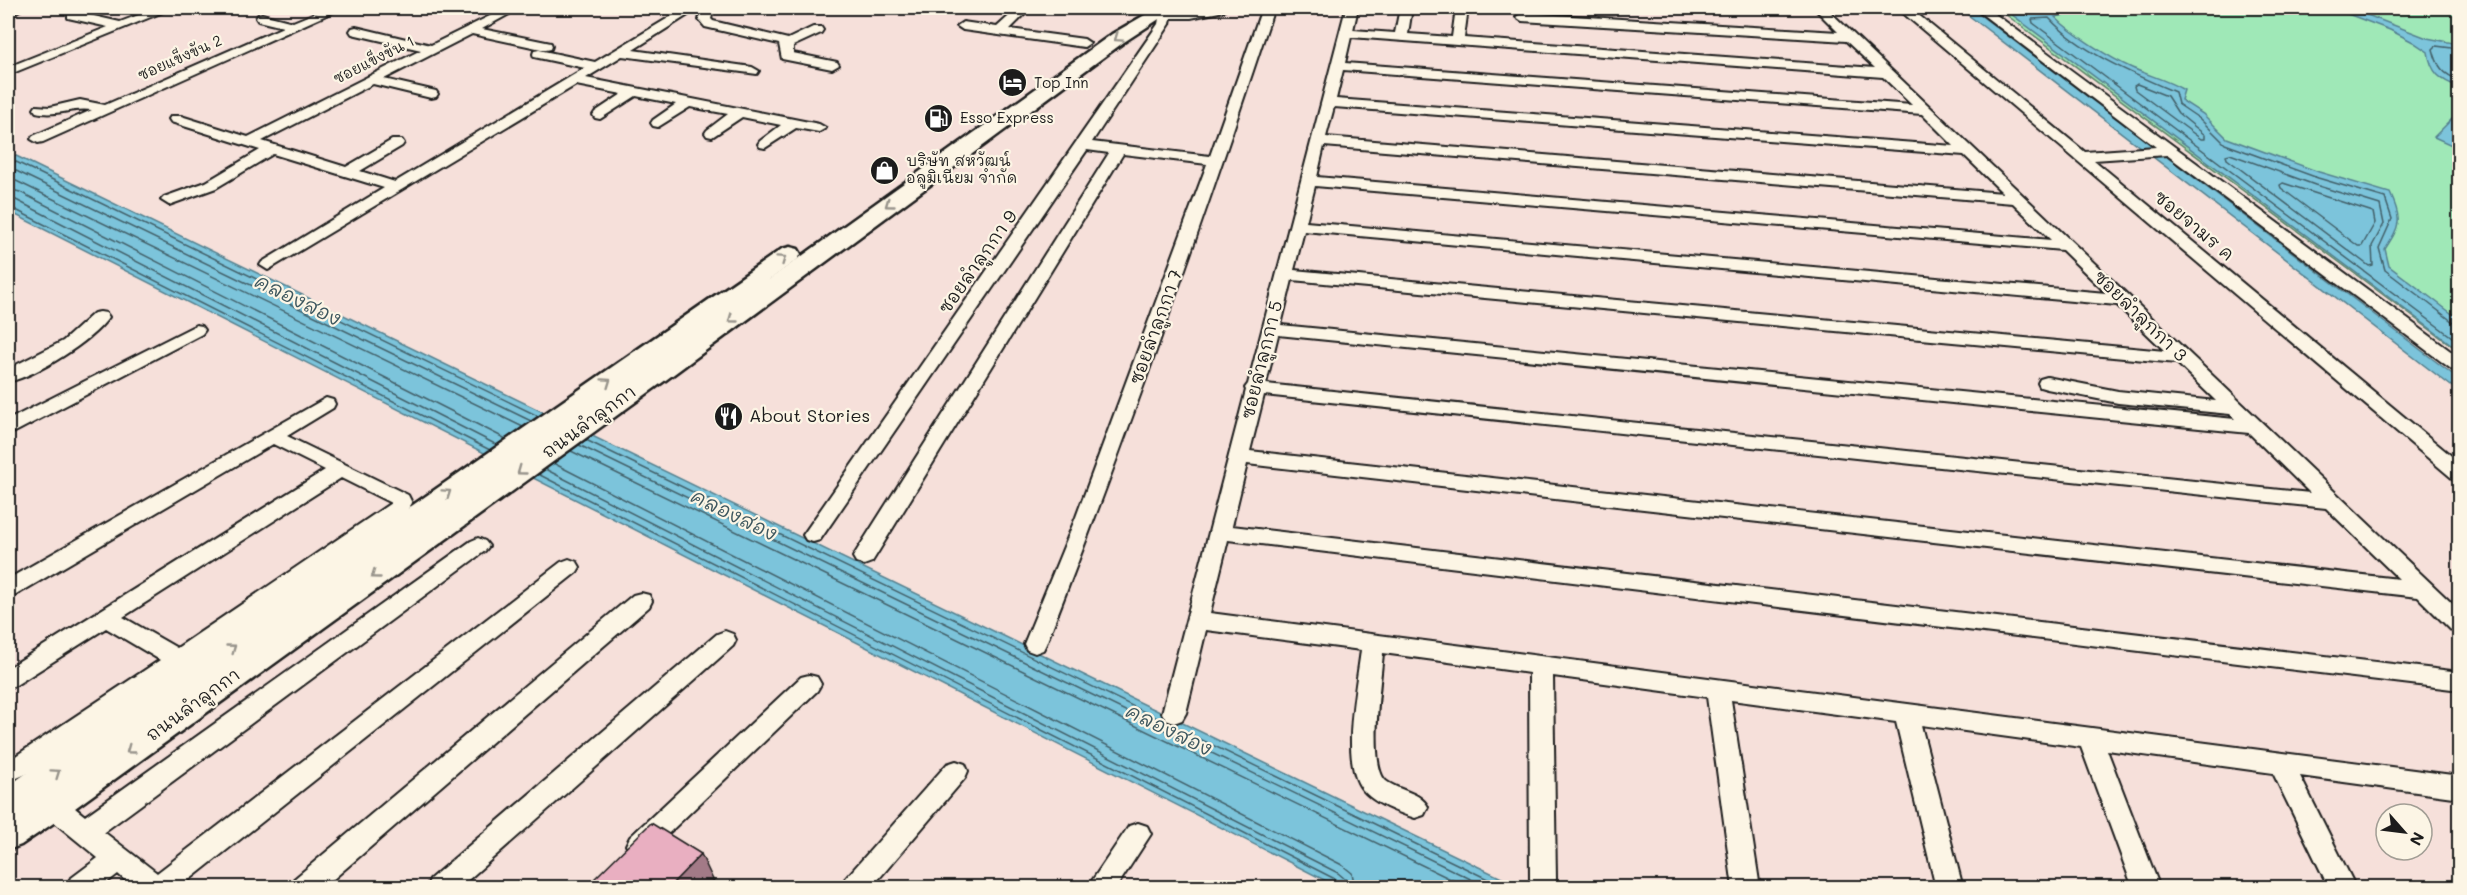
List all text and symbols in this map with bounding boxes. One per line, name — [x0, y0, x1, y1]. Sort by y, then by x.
street label: ซอยแข็งขัน 2 — [134, 28, 225, 85]
street label: ซอยแข็งขัน 1 — [329, 29, 418, 88]
one-way arrow — [1113, 31, 1124, 42]
hotel icon: Top Inn — [997, 67, 1029, 99]
place label: Top Inn — [1034, 72, 1089, 92]
fuel station icon: Esso Express — [923, 102, 955, 134]
place label: Esso Express — [960, 107, 1054, 127]
place label: บริษัท สหวัฒน์ อลูมิเนียม จำกัด — [906, 150, 1017, 189]
shop icon: บริษัท สหวัฒน์ อลูมิเนียม จำกัด — [869, 154, 901, 186]
street label: ซอยจามร ค — [2149, 185, 2240, 266]
one-way arrow — [885, 196, 896, 207]
street label: ซอยลำลูกกา 9 — [932, 204, 1024, 319]
one-way arrow — [776, 255, 787, 266]
street label: ซอยลำลูกกา 3 — [2087, 264, 2193, 368]
street label: ซอยลำลูกกา 7 — [1123, 266, 1189, 388]
water label: คลองสอง — [251, 267, 346, 331]
street label: ซอยลำลูกกา 5 — [1235, 298, 1289, 422]
one-way arrow — [728, 312, 739, 323]
one-way arrow — [601, 378, 612, 389]
street label: ถนนลำลูกกา — [537, 379, 641, 465]
restaurant icon: About Stories — [712, 400, 744, 432]
place label: About Stories — [749, 403, 870, 427]
one-way arrow — [517, 463, 528, 474]
water label: คลองสอง — [687, 482, 782, 546]
one-way arrow — [441, 489, 452, 500]
one-way arrow — [370, 568, 381, 579]
one-way arrow — [226, 644, 237, 655]
street label: ถนนลำลูกกา — [141, 662, 245, 748]
water label: คลองสอง — [1122, 697, 1217, 761]
one-way arrow — [126, 742, 137, 753]
one-way arrow — [50, 769, 61, 780]
north arrow — [2374, 802, 2434, 862]
text: N — [2406, 829, 2430, 850]

